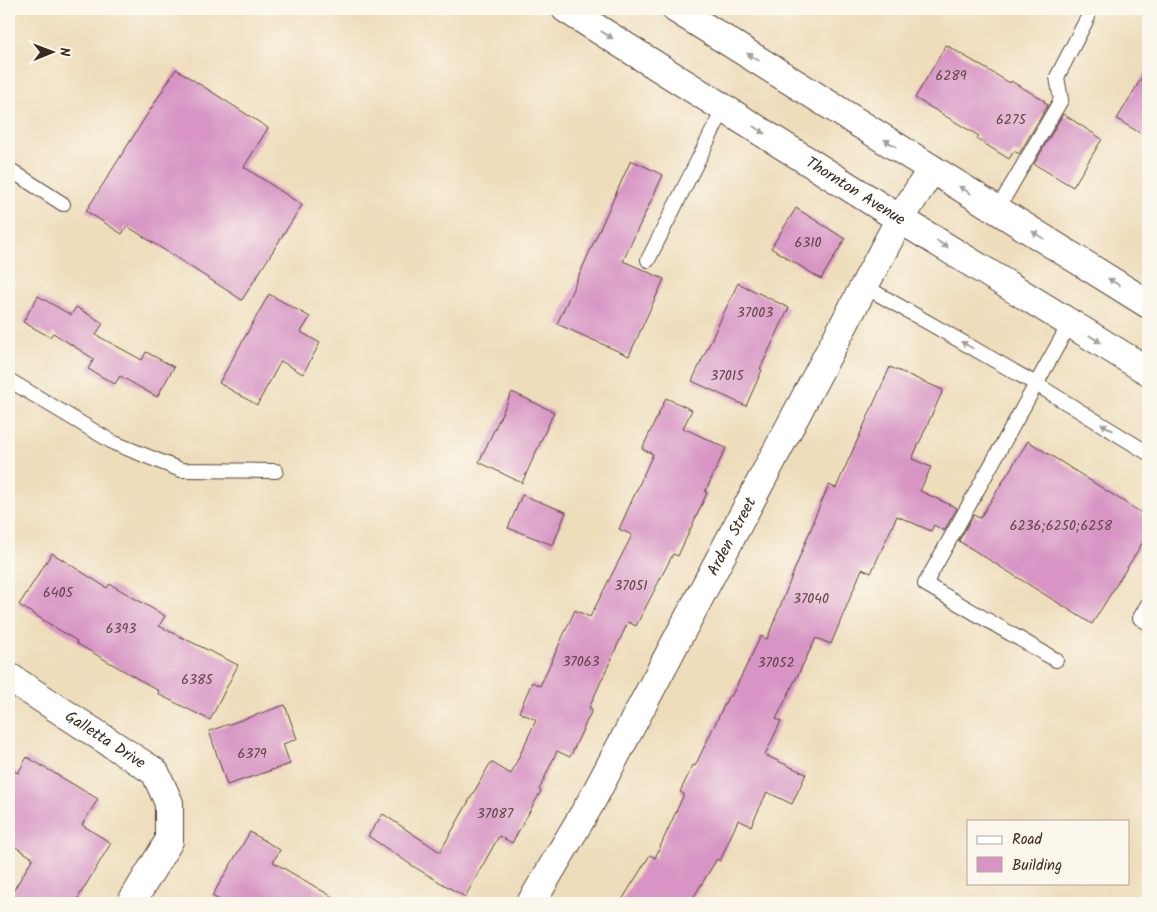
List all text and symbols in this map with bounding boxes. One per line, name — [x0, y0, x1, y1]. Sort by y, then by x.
north arrow — [28, 28, 78, 78]
one-way arrow — [600, 30, 613, 39]
text: N — [53, 47, 75, 57]
one-way arrow — [746, 52, 759, 62]
house number: 6289 — [935, 65, 967, 87]
house number: 6275 — [996, 109, 1027, 131]
one-way arrow — [753, 126, 766, 135]
one-way arrow — [884, 139, 897, 148]
street label: Thornton Avenue — [801, 150, 910, 232]
one-way arrow — [958, 185, 971, 194]
one-way arrow — [1032, 231, 1045, 240]
house number: 6310 — [794, 232, 822, 254]
one-way arrow — [935, 240, 948, 249]
one-way arrow — [1107, 278, 1120, 287]
house number: 37003 — [737, 302, 773, 324]
one-way arrow — [1088, 334, 1102, 343]
one-way arrow — [960, 340, 973, 349]
house number: 37015 — [710, 365, 745, 387]
one-way arrow — [1100, 423, 1113, 432]
street label: Arden Street — [701, 492, 763, 580]
house number: 6236;6250;6258 — [1010, 515, 1113, 537]
house number: 37051 — [614, 575, 648, 597]
house number: 6405 — [43, 582, 74, 604]
house number: 37040 — [793, 588, 829, 610]
house number: 6393 — [106, 618, 136, 640]
house number: 37063 — [562, 651, 600, 673]
house number: 37052 — [757, 652, 795, 674]
house number: 6385 — [181, 669, 214, 691]
street label: Galletta Drive — [60, 704, 151, 775]
house number: 6379 — [237, 743, 267, 765]
house number: 37087 — [477, 803, 514, 825]
legend — [967, 820, 1130, 884]
text: Road — [1012, 828, 1043, 852]
text: Building — [1012, 854, 1062, 878]

